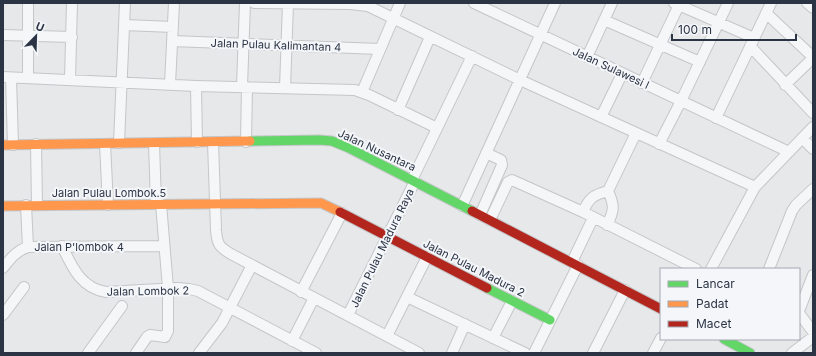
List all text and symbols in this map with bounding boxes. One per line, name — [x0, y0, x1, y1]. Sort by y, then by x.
north arrow — [16, 16, 56, 56]
scale bar — [672, 16, 796, 42]
text: U — [33, 19, 46, 35]
text: 100 m — [678, 22, 712, 37]
street label: Jalan Pulau Kalimantan 4 — [210, 36, 342, 54]
street label: Jalan Sulawesi I — [570, 44, 652, 92]
street label: Jalan Nusantara — [336, 126, 418, 174]
street label: Jalan Pulau Lombok.5 — [52, 186, 166, 200]
street label: Jalan Pulau Madura Raya — [347, 186, 417, 310]
street label: Jalan Pulau Madura 2 — [421, 236, 527, 300]
street label: Jalan P'lombok 4 — [34, 240, 124, 254]
legend — [660, 268, 800, 340]
text: Lancar — [696, 276, 735, 291]
street label: Jalan Lombok 2 — [107, 283, 189, 299]
text: Padat — [696, 296, 728, 311]
text: Macet — [696, 316, 731, 331]

